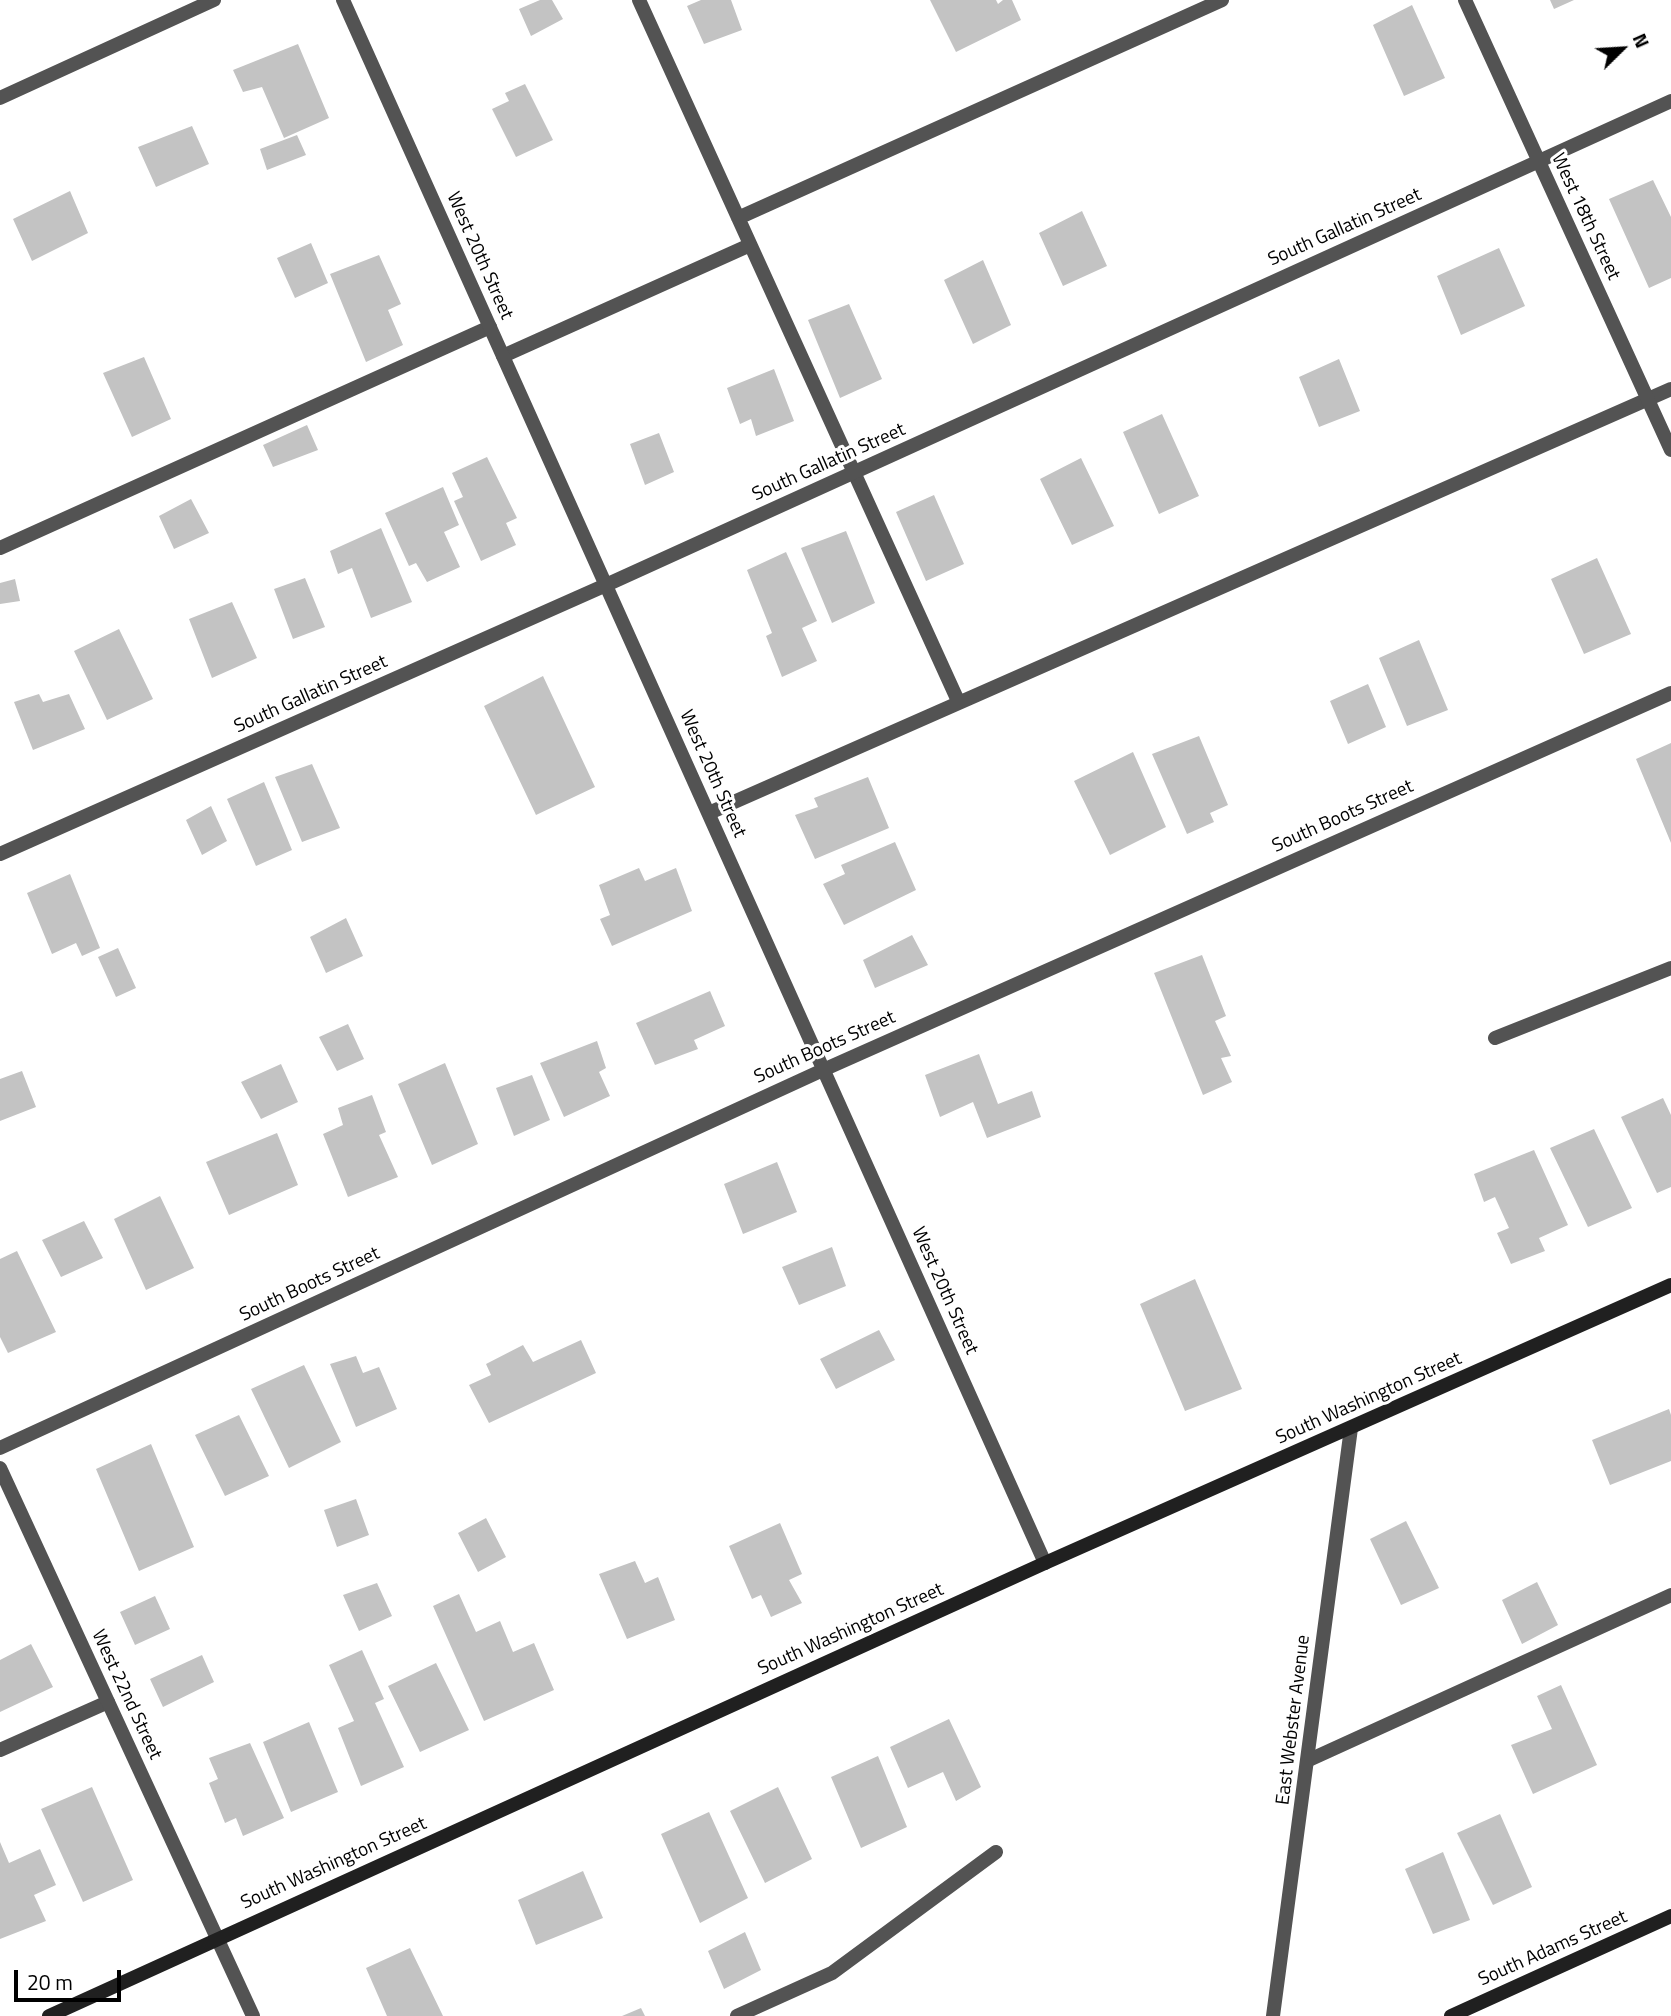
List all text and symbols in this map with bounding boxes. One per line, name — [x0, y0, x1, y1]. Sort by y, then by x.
north arrow — [1587, 14, 1657, 84]
text: N — [1626, 28, 1658, 52]
street label: West 18th Street — [1546, 150, 1624, 284]
street label: South Gallatin Street — [1265, 184, 1425, 272]
street label: West 20th Street — [441, 189, 517, 323]
street label: South Gallatin Street — [749, 419, 909, 507]
street label: South Gallatin Street — [231, 651, 391, 739]
street label: West 20th Street — [674, 707, 750, 841]
street label: South Boots Street — [1269, 776, 1417, 858]
street label: South Boots Street — [751, 1007, 899, 1089]
street label: West 20th Street — [906, 1224, 982, 1358]
street label: South Boots Street — [236, 1243, 384, 1327]
street label: South Washington Street — [1273, 1348, 1465, 1450]
street label: South Washington Street — [755, 1579, 947, 1681]
street label: West 22nd Street — [86, 1627, 166, 1763]
street label: East Webster Avenue — [1272, 1634, 1316, 1806]
street label: South Washington Street — [238, 1813, 430, 1915]
street label: South Adams Street — [1475, 1906, 1631, 1992]
scale bar — [18, 1956, 124, 2000]
text: 20 m — [27, 1966, 73, 1998]

